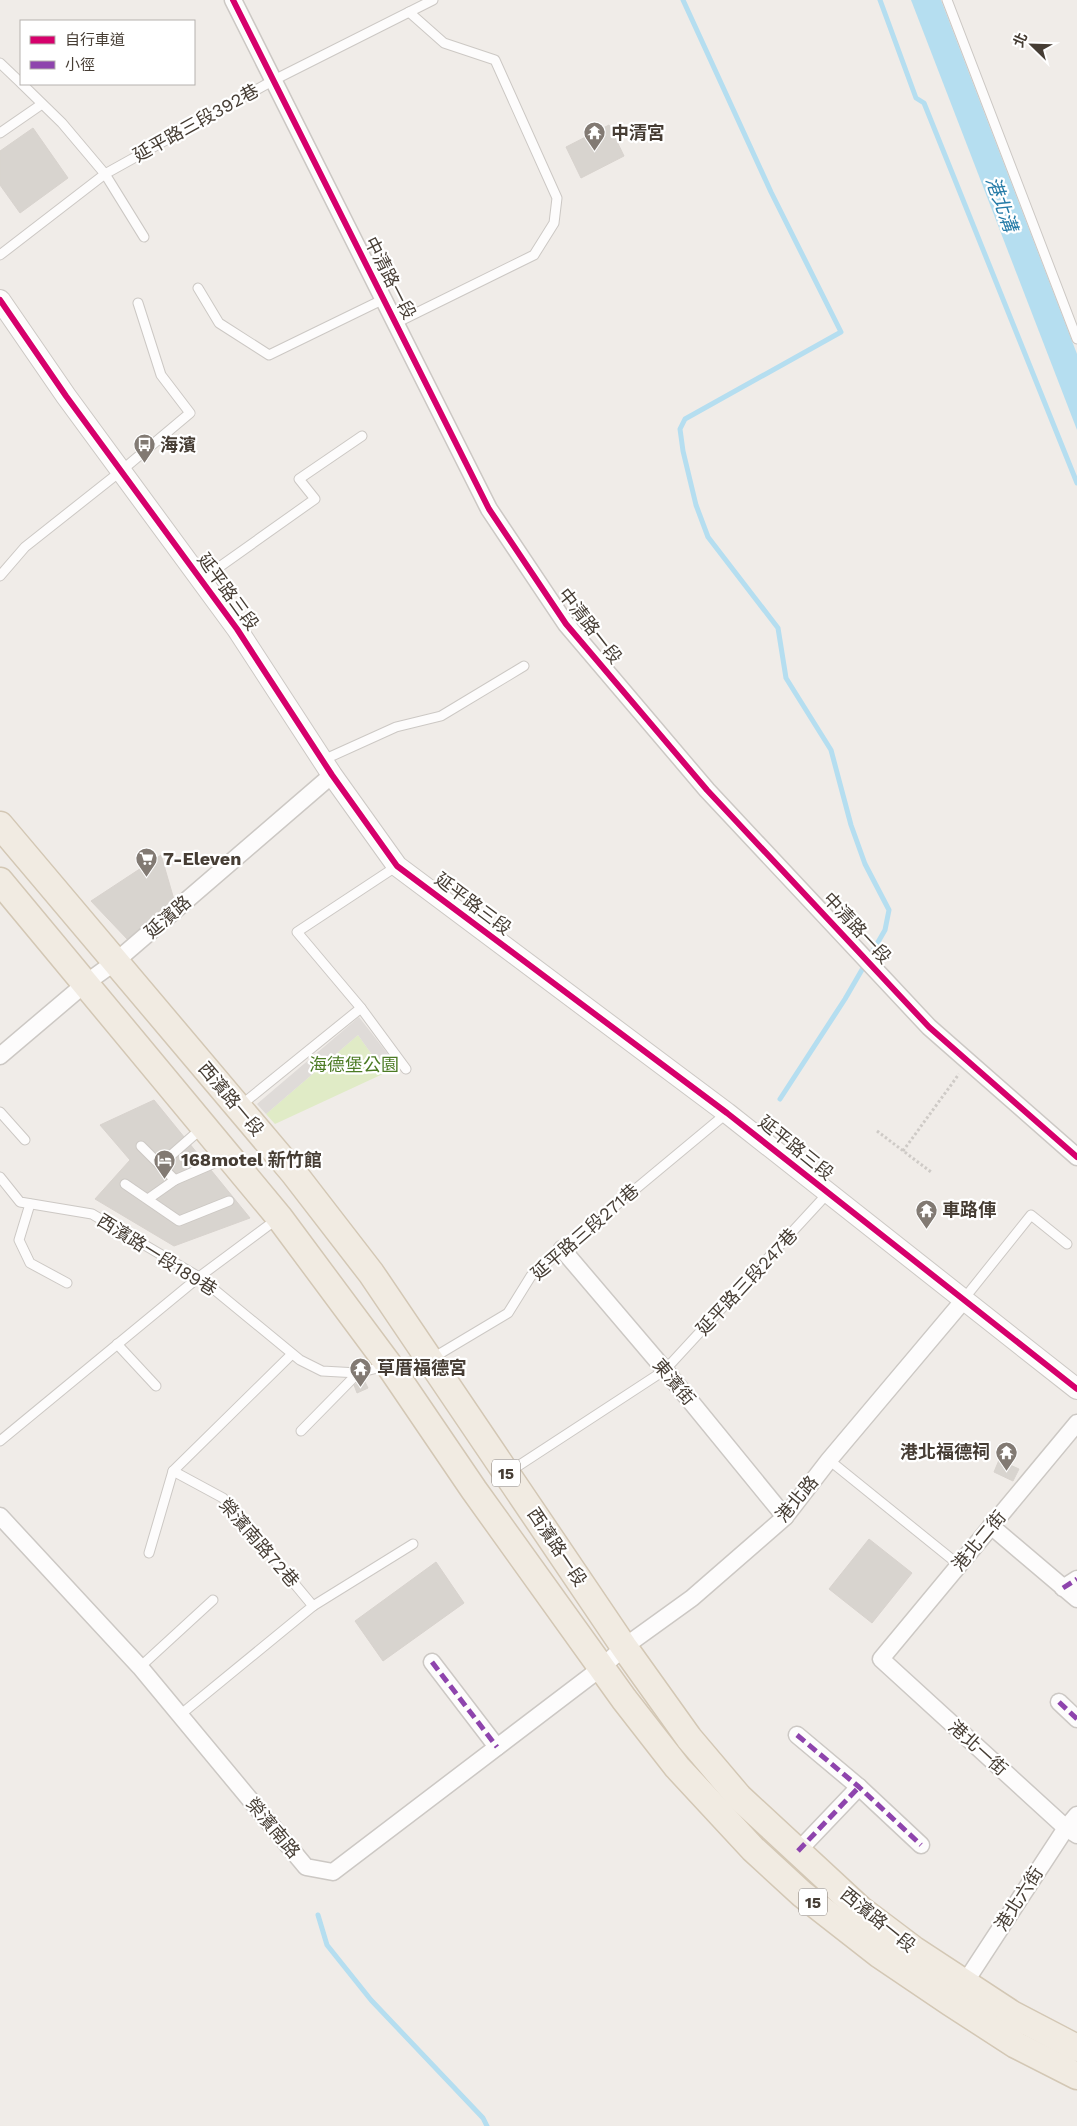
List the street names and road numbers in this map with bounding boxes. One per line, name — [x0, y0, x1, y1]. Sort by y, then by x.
street label: 延平路三段392巷 — [129, 79, 262, 166]
street label: 中清路一段 — [361, 233, 420, 323]
street label: 延平路三段 — [193, 549, 263, 634]
street label: 中清路一段 — [554, 584, 626, 668]
street label: 延平路三段 — [431, 868, 516, 939]
street label: 中清路一段 — [819, 888, 896, 968]
street label: 延濱路 — [140, 891, 195, 942]
street label: 西濱路一段 — [194, 1057, 268, 1140]
street label: 延平路三段 — [755, 1111, 838, 1184]
street label: 延平路三段271巷 — [527, 1179, 643, 1284]
street label: 西濱路一段189巷 — [94, 1209, 221, 1300]
street label: 延平路三段247巷 — [692, 1224, 801, 1339]
street label: 東濱街 — [649, 1354, 700, 1409]
road number: 15 — [492, 1460, 520, 1486]
street label: 港北路 — [771, 1471, 822, 1526]
street label: 榮濱南路72巷 — [215, 1494, 304, 1591]
street label: 西濱路一段 — [524, 1504, 591, 1590]
street label: 港北二街 — [947, 1506, 1010, 1575]
street label: 港北一街 — [945, 1716, 1012, 1780]
street label: 榮濱南路 — [242, 1793, 305, 1862]
street label: 港北六街 — [990, 1863, 1047, 1935]
street label: 西濱路一段 — [837, 1883, 920, 1956]
road number: 15 — [799, 1888, 827, 1915]

